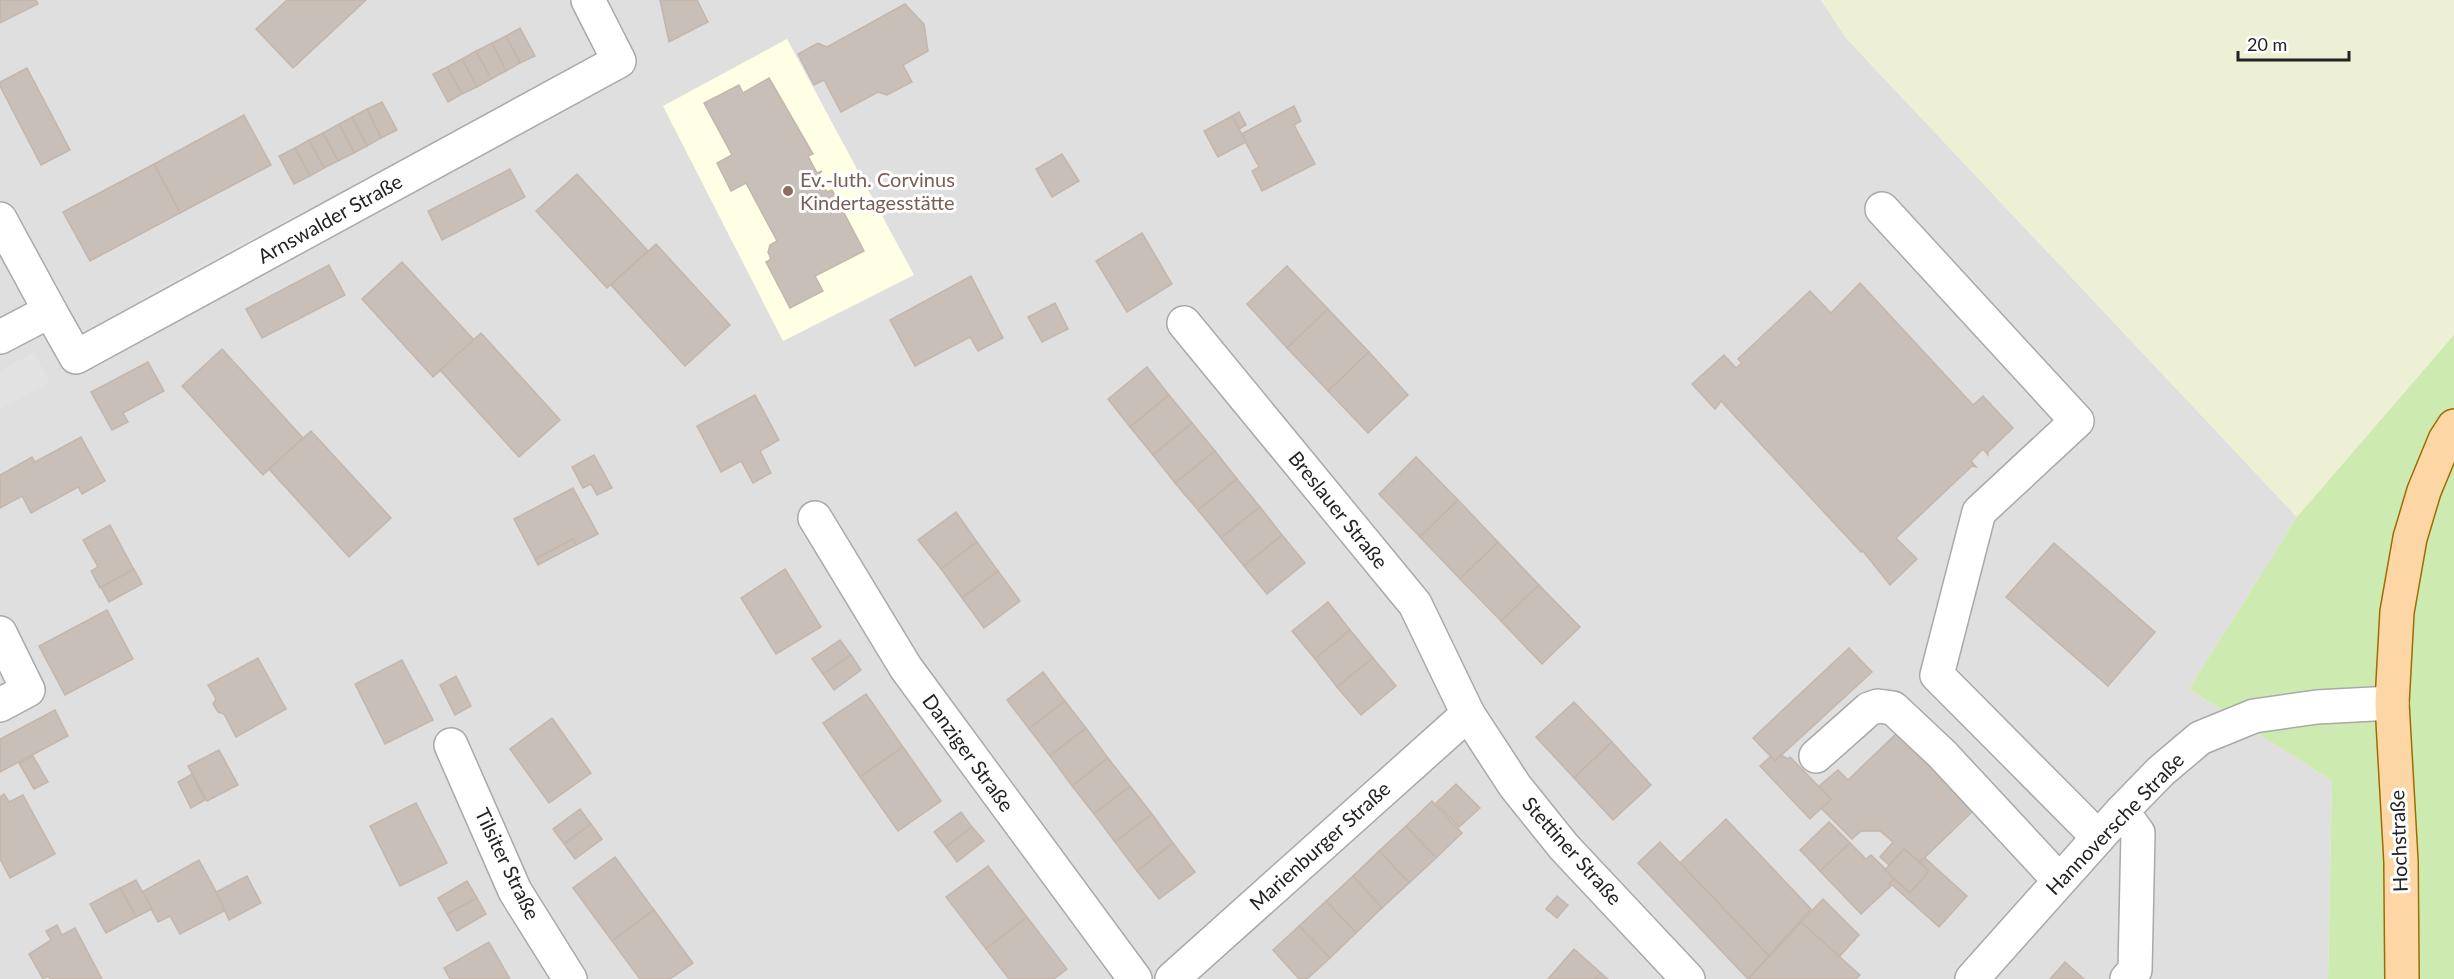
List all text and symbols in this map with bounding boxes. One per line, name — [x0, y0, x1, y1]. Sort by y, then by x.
scale bar — [2238, 24, 2349, 62]
text: 20 m — [2247, 33, 2287, 55]
place label: Ev.-luth. Corvinus Kindertagesstätte — [800, 167, 955, 214]
street label: Arnswalder Straße — [253, 169, 406, 268]
marker: Ev.-luth. Corvinus Kindertagesstätte — [781, 184, 795, 198]
street label: Breslauer Straße — [1284, 446, 1393, 573]
street label: Danziger Straße — [918, 689, 1020, 816]
street label: Hannoversche Straße — [2040, 747, 2188, 899]
street label: Marienburger Straße — [1244, 776, 1395, 915]
street label: Hochstraße — [2384, 790, 2412, 892]
street label: Stettiner Straße — [1518, 791, 1628, 909]
street label: Tilsiter Straße — [471, 804, 545, 923]

